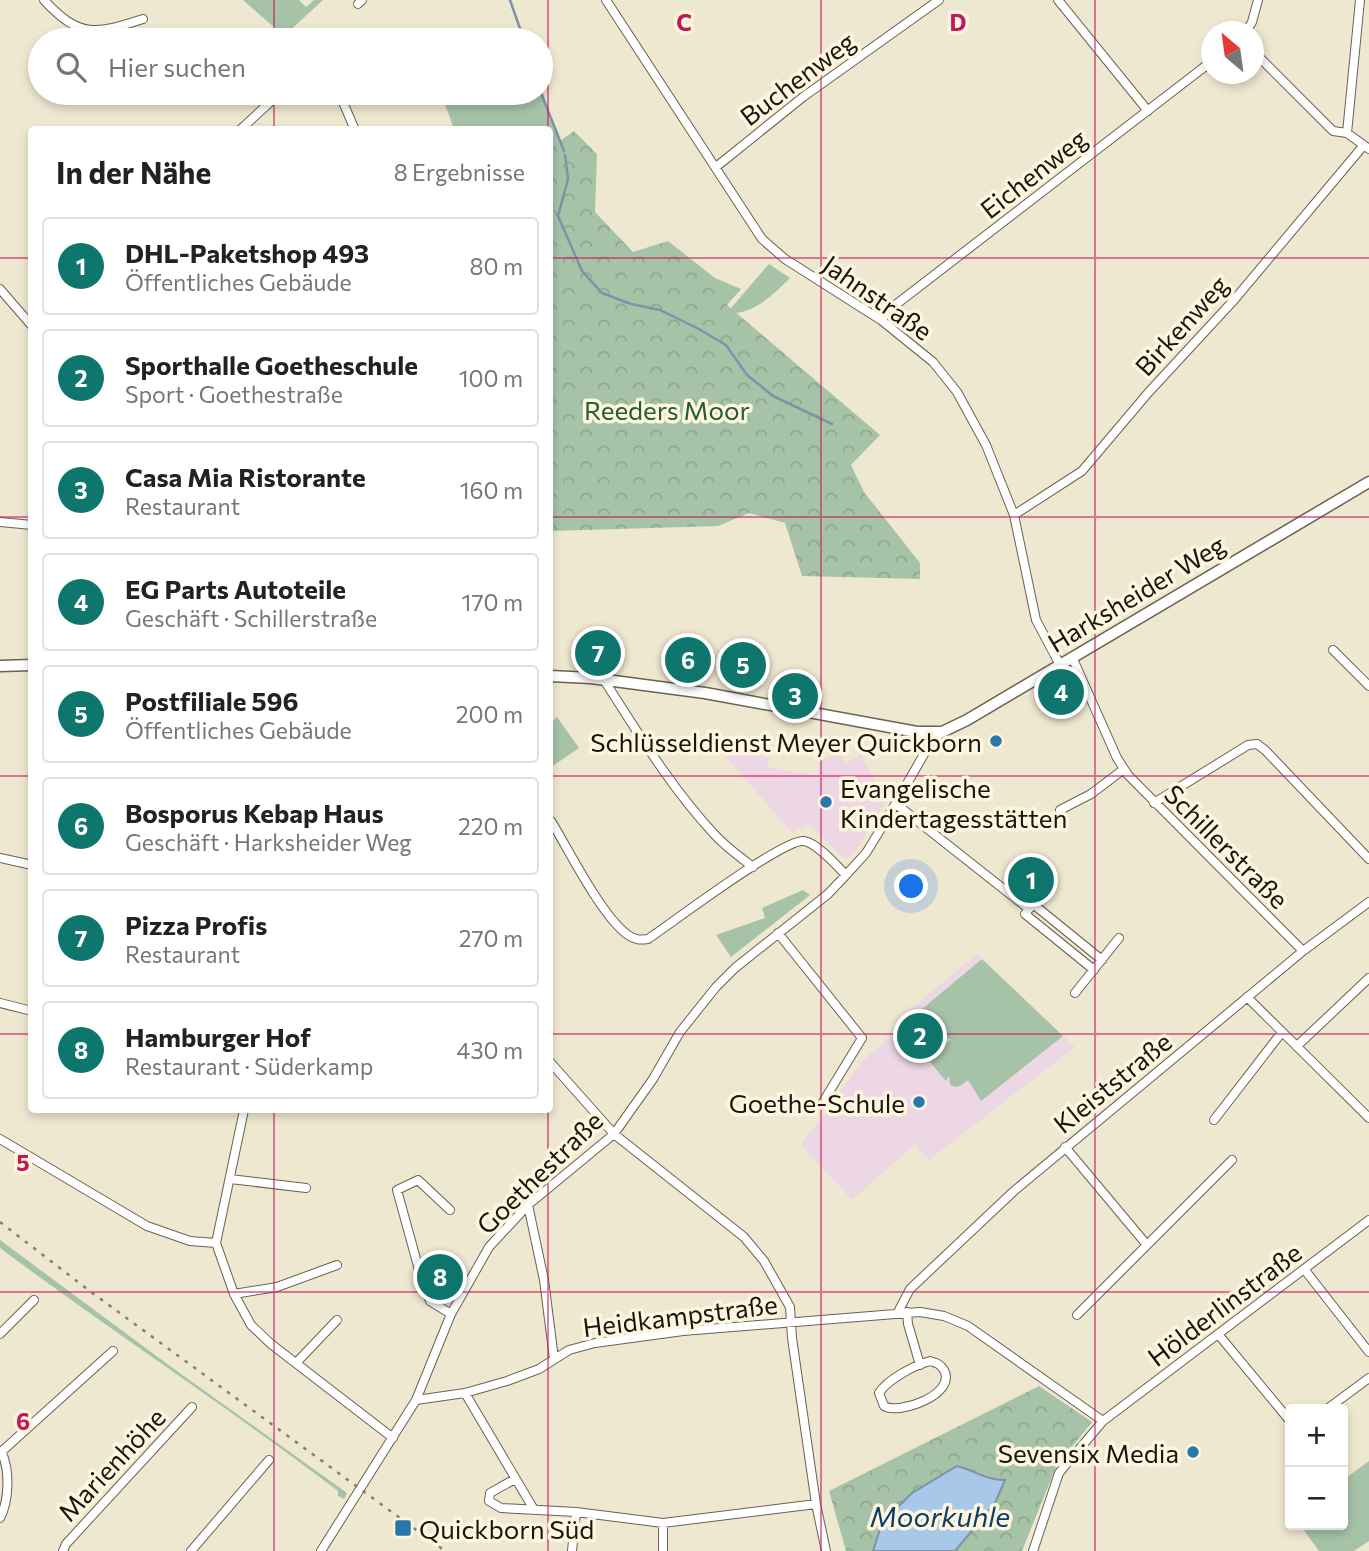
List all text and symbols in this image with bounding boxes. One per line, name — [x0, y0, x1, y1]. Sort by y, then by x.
text: C — [676, 8, 692, 36]
text: D — [950, 8, 967, 36]
north arrow — [1201, 21, 1264, 84]
street label: Buchenweg — [734, 25, 860, 131]
search box — [28, 28, 553, 105]
icon: search — [52, 48, 90, 86]
text: Hier suchen — [108, 51, 246, 82]
street label: Eichenweg — [974, 122, 1092, 224]
text: In der Nähe — [56, 153, 211, 190]
text: 8 Ergebnisse — [394, 158, 525, 186]
text: DHL-Paketshop 493 — [125, 237, 369, 268]
street label: Jahnstraße — [817, 248, 939, 346]
text: 1 — [76, 252, 86, 280]
text: 80 m — [470, 252, 523, 280]
text: Öffentliches Gebäude — [125, 268, 352, 296]
street label: Birkenweg — [1128, 269, 1234, 381]
text: Sporthalle Goetheschule — [125, 349, 418, 380]
text: 2 — [74, 364, 88, 392]
text: 100 m — [459, 364, 523, 392]
text: Sport · Goethestraße — [125, 380, 343, 408]
park label: Reeders Moor — [584, 394, 750, 425]
text: Casa Mia Ristorante — [125, 461, 366, 492]
text: 3 — [74, 476, 88, 504]
text: 160 m — [460, 476, 523, 504]
text: Restaurant — [125, 492, 240, 520]
street label: Harksheider Weg — [1042, 528, 1230, 658]
text: EG Parts Autoteile — [125, 573, 346, 604]
text: 4 — [74, 588, 88, 616]
text: 170 m — [462, 588, 523, 616]
text: Geschäft · Schillerstraße — [125, 604, 377, 632]
pin: 7 — [575, 627, 621, 679]
pin: 6 — [665, 634, 711, 686]
pin: 5 — [720, 639, 766, 691]
pin: 4 — [1038, 666, 1084, 718]
pin: 3 — [772, 670, 818, 722]
text: Postfiliale 596 — [125, 685, 299, 716]
text: 5 — [74, 700, 88, 728]
text: 200 m — [456, 700, 523, 728]
text: Öffentliches Gebäude — [125, 716, 352, 744]
place label: Schlüsseldienst Meyer Quickborn — [590, 726, 982, 757]
marker: Schlüsseldienst Meyer Quickborn — [988, 733, 1004, 749]
place label: Evangelische Kindertagesstätten — [840, 772, 1067, 833]
street label: Schillerstraße — [1159, 778, 1295, 914]
marker: Evangelische Kindertagesstätten — [818, 794, 834, 810]
text: Bosporus Kebap Haus — [125, 797, 384, 828]
text: 6 — [74, 812, 88, 840]
text: 220 m — [458, 812, 523, 840]
text: Geschäft · Harksheider Weg — [125, 828, 412, 856]
pin: 1 — [1008, 854, 1054, 906]
your location — [894, 869, 928, 903]
text: Pizza Profis — [125, 909, 267, 940]
text: 7 — [75, 924, 87, 952]
text: 270 m — [459, 924, 523, 952]
text: Restaurant — [125, 940, 240, 968]
pin: 2 — [897, 1010, 943, 1062]
text: Hamburger Hof — [125, 1021, 311, 1052]
street label: Kleiststraße — [1047, 1025, 1177, 1139]
text: 8 — [74, 1036, 88, 1064]
text: 430 m — [457, 1036, 523, 1064]
text: Restaurant · Süderkamp — [125, 1052, 373, 1080]
place label: Goethe-Schule — [729, 1087, 905, 1118]
marker: Goethe-Schule — [911, 1094, 927, 1110]
street label: Goethestraße — [470, 1104, 608, 1240]
text: 5 — [16, 1148, 30, 1176]
street label: Hölderlinstraße — [1141, 1236, 1307, 1372]
pin: 8 — [417, 1251, 463, 1303]
street label: Heidkampstraße — [581, 1288, 779, 1342]
street label: Marienhöhe — [51, 1401, 171, 1527]
map controls — [1285, 1404, 1348, 1530]
button: + — [1285, 1404, 1348, 1467]
text: 6 — [16, 1407, 30, 1435]
place label: Sevensix Media — [998, 1437, 1179, 1468]
marker: Sevensix Media — [1185, 1444, 1201, 1460]
button: − — [1285, 1467, 1348, 1530]
water label: Moorkuhle — [870, 1499, 1010, 1533]
place label: Quickborn Süd — [419, 1513, 594, 1544]
marker: Quickborn Süd — [393, 1518, 413, 1538]

